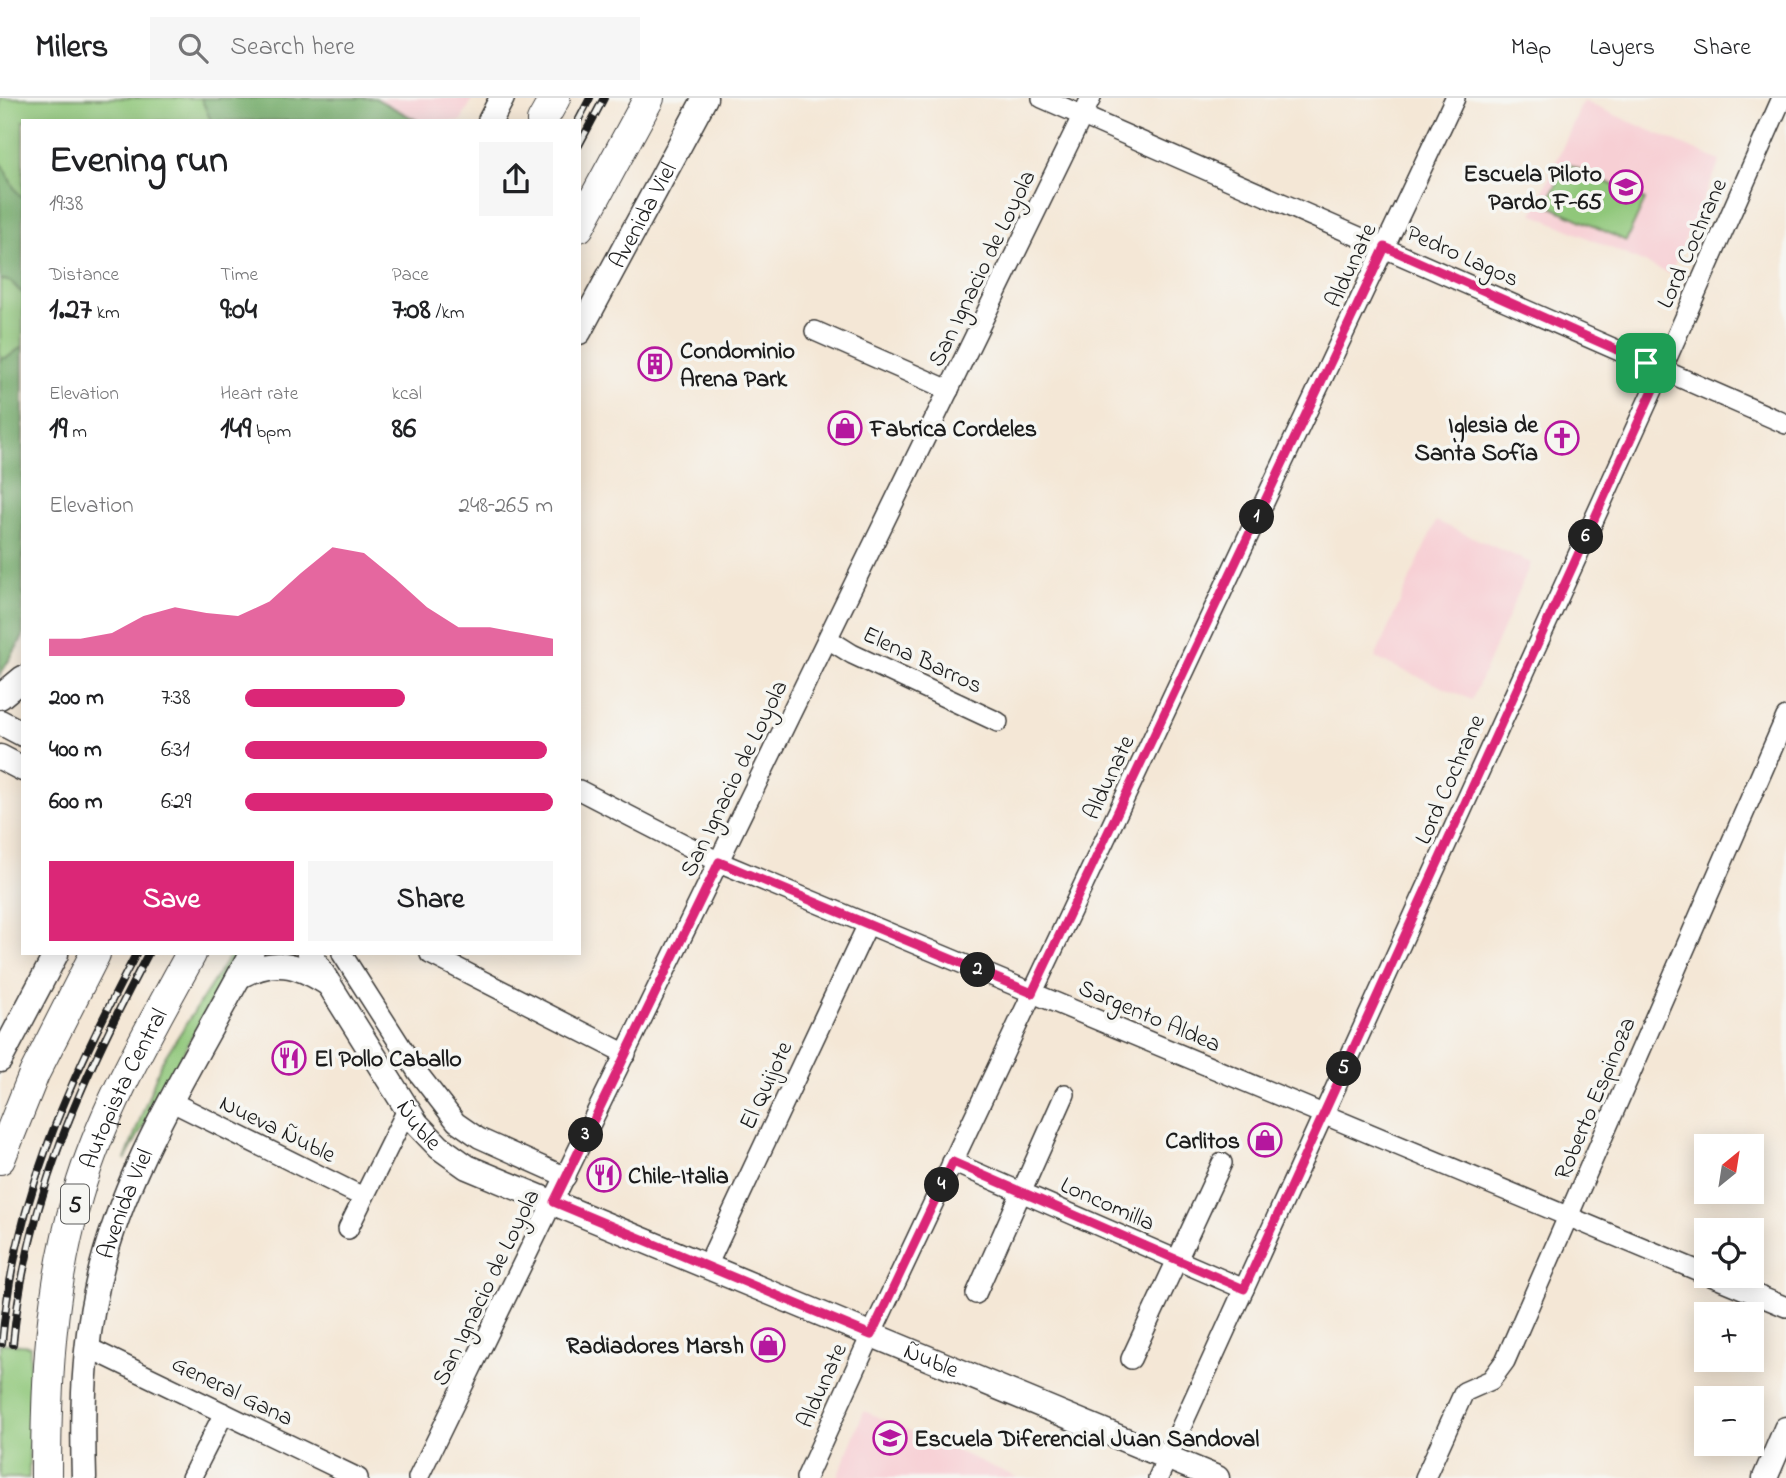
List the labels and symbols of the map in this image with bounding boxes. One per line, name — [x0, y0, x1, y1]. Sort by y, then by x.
street label: Avenida Viel — [601, 157, 687, 275]
place label: Escuela Piloto Pardo F-65 — [1463, 158, 1602, 221]
street label: San Ignacio de Loyola — [920, 165, 1047, 374]
school or university icon: Escuela Piloto Pardo F-65 — [1607, 168, 1645, 206]
street label: Lord Cochrane — [1649, 173, 1738, 315]
street label: Pedro Lagos — [1400, 217, 1524, 298]
street label: Aldunate — [1317, 218, 1387, 314]
pin — [1616, 333, 1676, 393]
place label: Condominio Arena Park — [680, 335, 795, 398]
building icon: Condominio Arena Park — [636, 345, 674, 383]
shop icon: Fabrica Cordeles — [826, 409, 864, 447]
place label: Iglesia de Santa Sofía — [1414, 409, 1539, 472]
place label: Fabrica Cordeles — [869, 413, 1037, 448]
church icon: Iglesia de Santa Sofía — [1543, 419, 1581, 457]
pin: 1 — [1240, 500, 1274, 534]
pin: 6 — [1568, 520, 1604, 555]
street label: Elena Barros — [856, 618, 988, 704]
street label: San Ignacio de Loyola — [672, 675, 799, 884]
street label: Lord Cochrane — [1407, 709, 1496, 851]
street label: Aldunate — [1075, 730, 1145, 826]
pin: 2 — [960, 952, 996, 988]
street label: Sargento Aldea — [1072, 972, 1226, 1063]
street label: Autopista Central — [72, 1003, 178, 1174]
street label: Roberto Espinoza — [1546, 1012, 1646, 1186]
street label: El Quijote — [732, 1036, 803, 1136]
restaurant icon: El Pollo Caballo — [270, 1039, 308, 1077]
place label: El Pollo Caballo — [314, 1043, 462, 1078]
pin: 5 — [1326, 1052, 1362, 1086]
street label: Nueva Ñuble — [213, 1087, 341, 1174]
street label: Ñuble — [386, 1094, 449, 1160]
pin: 3 — [568, 1118, 604, 1152]
shop icon: Carlitos — [1246, 1121, 1284, 1159]
place label: Carlitos — [1165, 1125, 1240, 1160]
north arrow — [1694, 1134, 1764, 1204]
street label: Avenida Viel — [90, 1143, 164, 1263]
restaurant icon: Chile-Italia — [585, 1156, 623, 1194]
place label: Chile-Italia — [628, 1160, 729, 1195]
pin: 4 — [925, 1168, 960, 1202]
street label: Loncomilla — [1054, 1169, 1160, 1242]
road number: 5 — [61, 1184, 89, 1224]
street label: San Ignacio de Loyola — [424, 1184, 551, 1393]
shop icon: Radiadores Marsh — [749, 1326, 787, 1364]
place label: Radiadores Marsh — [566, 1330, 744, 1365]
street label: Ñuble — [898, 1335, 964, 1389]
street label: Aldunate — [789, 1338, 858, 1434]
street label: General Gana — [165, 1348, 299, 1437]
school or university icon: Escuela Diferencial Juan Sandoval — [871, 1419, 909, 1457]
place label: Escuela Diferencial Juan Sandoval — [914, 1423, 1259, 1458]

